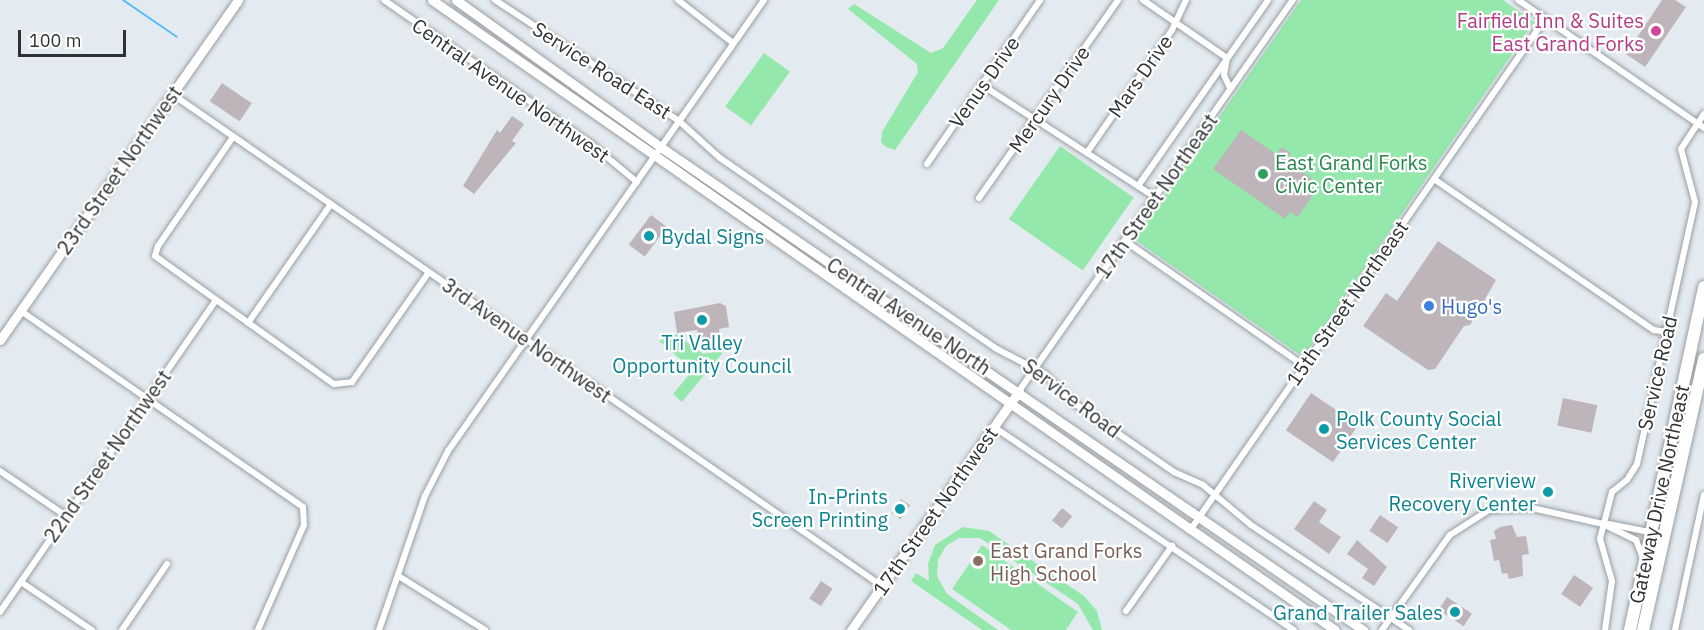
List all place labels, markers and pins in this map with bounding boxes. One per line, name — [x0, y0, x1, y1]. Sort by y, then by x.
place label: Fairfield Inn & Suites East Grand Forks — [1457, 8, 1644, 55]
marker: Fairfield Inn & Suites East Grand Forks — [1649, 24, 1663, 38]
place label: East Grand Forks Civic Center — [1275, 150, 1427, 197]
marker: East Grand Forks Civic Center — [1256, 167, 1270, 181]
place label: Bydal Signs — [661, 224, 764, 248]
marker: Bydal Signs — [642, 229, 656, 243]
place label: Hugo's — [1441, 294, 1502, 318]
marker: Hugo's — [1422, 299, 1436, 313]
marker: Tri Valley Opportunity Council — [695, 313, 709, 327]
place label: Tri Valley Opportunity Council — [612, 330, 792, 377]
place label: Polk County Social Services Center — [1336, 406, 1502, 453]
marker: Polk County Social Services Center — [1317, 422, 1331, 436]
place label: Riverview Recovery Center — [1389, 468, 1536, 515]
place label: In-Prints Screen Printing — [751, 485, 888, 532]
marker: Riverview Recovery Center — [1541, 485, 1555, 499]
marker: In-Prints Screen Printing — [893, 502, 907, 516]
place label: East Grand Forks High School — [990, 538, 1142, 585]
marker: East Grand Forks High School — [971, 554, 985, 568]
place label: Grand Trailer Sales — [1273, 600, 1443, 624]
marker: Grand Trailer Sales — [1448, 605, 1462, 619]

